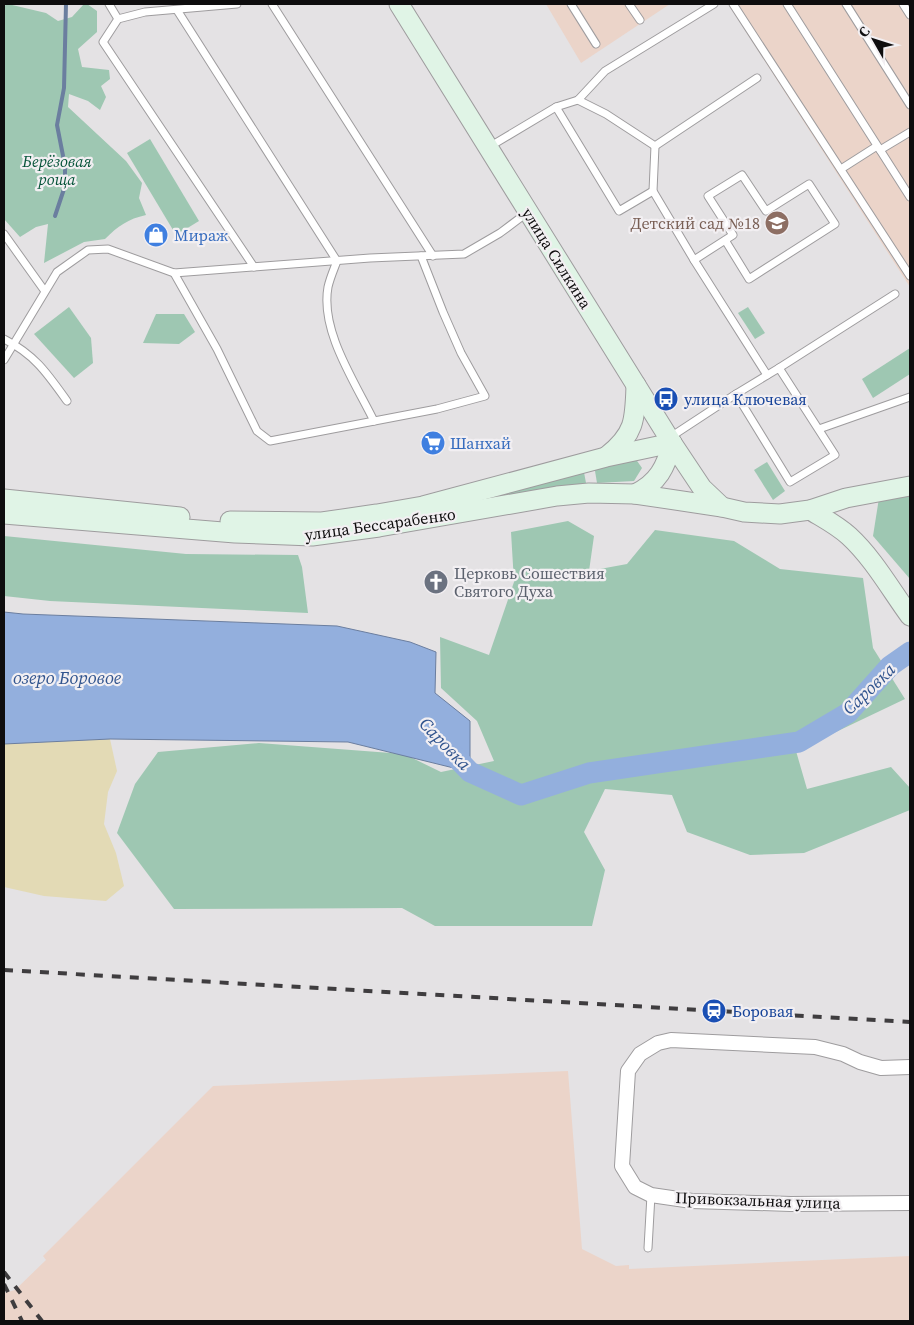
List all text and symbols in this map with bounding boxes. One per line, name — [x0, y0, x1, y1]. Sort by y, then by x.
north arrow — [849, 15, 899, 65]
text: С — [853, 22, 875, 41]
park label: Берёзовая роща — [21, 150, 92, 190]
street label: улица Силкина — [517, 203, 597, 314]
school or university icon: Детский сад №18 — [764, 210, 790, 236]
place label: Детский сад №18 — [631, 212, 760, 234]
shop icon: Мираж — [143, 222, 169, 248]
place label: Мираж — [174, 224, 228, 246]
bus stop icon: улица Ключевая — [653, 386, 679, 412]
place label: улица Ключевая — [684, 388, 807, 410]
supermarket icon: Шанхай — [420, 430, 446, 456]
place label: Шанхай — [450, 432, 511, 454]
street label: улица Бессарабенко — [303, 503, 457, 545]
place label: Церковь Сошествия Святого Духа — [454, 562, 605, 602]
church icon: Церковь Сошествия Святого Духа — [423, 569, 449, 595]
water label: Саровка — [837, 657, 901, 720]
water label: озеро Боровое — [13, 665, 122, 690]
water label: Саровка — [414, 712, 477, 776]
station icon: Боровая — [701, 998, 727, 1024]
place label: Боровая — [732, 1000, 794, 1022]
street label: Привокзальная улица — [675, 1186, 842, 1214]

